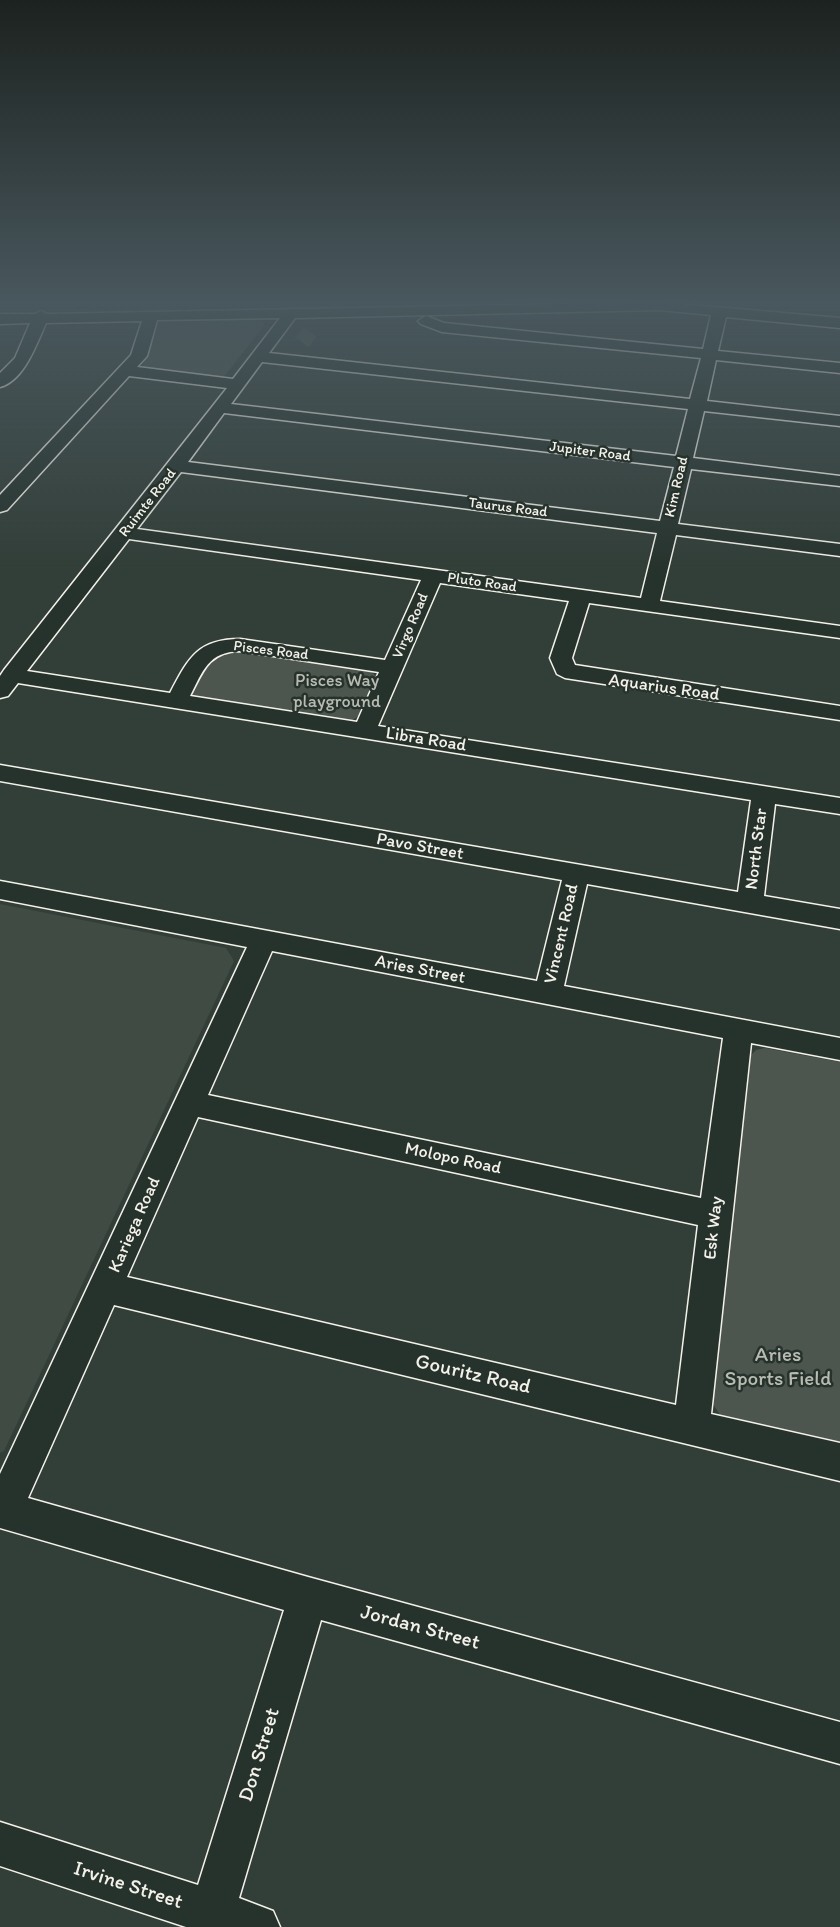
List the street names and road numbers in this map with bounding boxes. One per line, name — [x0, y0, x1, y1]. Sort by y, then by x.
street label: Jupiter Road — [548, 438, 632, 466]
street label: Kim Road — [661, 455, 693, 519]
street label: Ruimte Road — [116, 465, 180, 541]
street label: Taurus Road — [467, 494, 549, 522]
street label: Pluto Road — [446, 569, 518, 597]
street label: Virgo Road — [389, 590, 433, 662]
street label: Pisces Road — [232, 637, 310, 665]
street label: Aquarius Road — [607, 670, 721, 706]
street label: Libra Road — [384, 723, 468, 757]
street label: North Star — [741, 807, 773, 891]
street label: Pavo Street — [375, 829, 465, 865]
street label: Vincent Road — [540, 882, 584, 986]
street label: Aries Street — [373, 951, 467, 989]
street label: Molopo Road — [403, 1138, 503, 1180]
street label: Kariega Road — [104, 1174, 166, 1276]
street label: Esk Way — [700, 1195, 728, 1261]
street label: Gouritz Road — [413, 1349, 533, 1401]
street label: Jordan Street — [358, 1600, 482, 1656]
street label: Don Street — [234, 1705, 286, 1805]
street label: Irvine Street — [70, 1856, 186, 1916]

